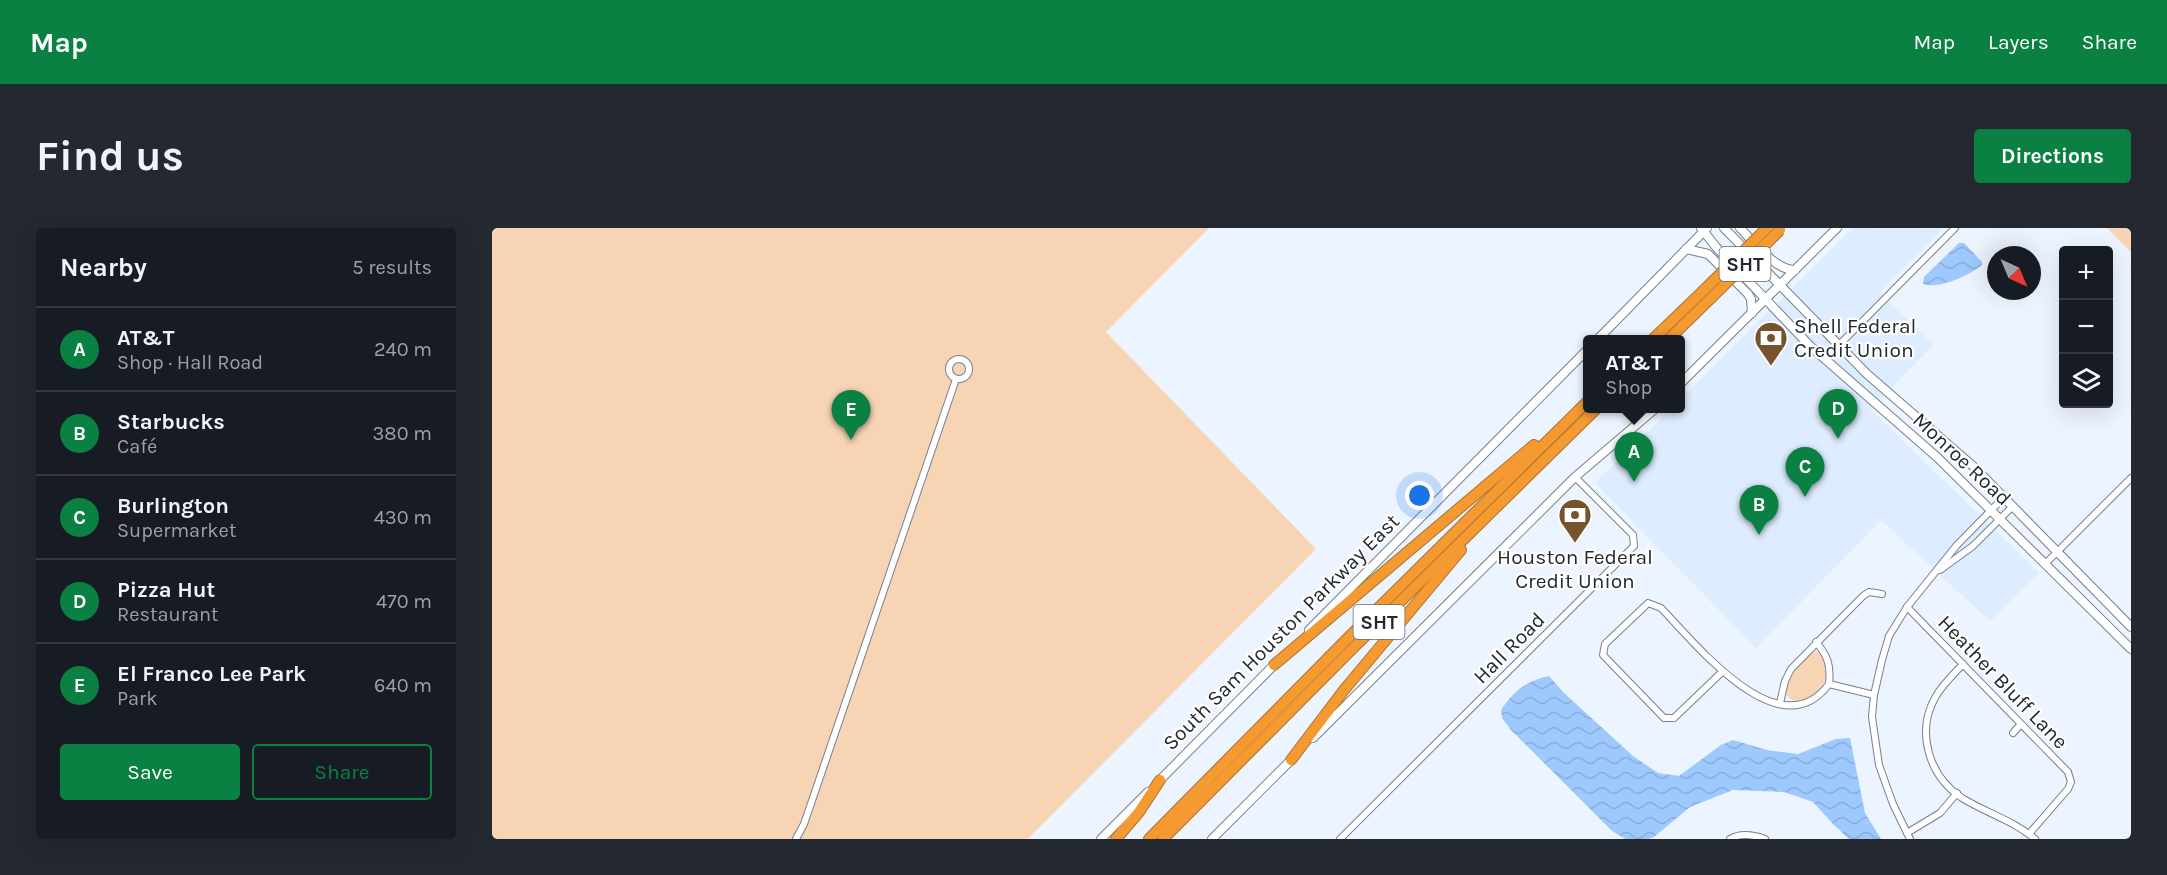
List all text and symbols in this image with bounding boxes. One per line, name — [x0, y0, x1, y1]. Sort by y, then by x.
text: Map — [30, 26, 88, 59]
text: Map — [1913, 30, 1955, 54]
text: Layers — [1988, 30, 2049, 54]
text: Share — [2082, 30, 2137, 54]
button: Directions — [1974, 129, 2131, 183]
text: Find us — [36, 131, 184, 181]
north arrow — [1987, 246, 2041, 300]
map controls — [2059, 246, 2113, 408]
button: + — [2059, 246, 2113, 300]
road number: SHT — [1720, 247, 1770, 281]
text: Nearby — [60, 252, 147, 283]
text: 5 results — [352, 256, 432, 279]
button: − — [2059, 300, 2113, 354]
place label: Shell Federal Credit Union — [1794, 314, 1916, 362]
bank icon: Shell Federal Credit Union — [1753, 320, 1789, 367]
text: AT&T — [117, 325, 174, 351]
popup — [1583, 335, 1685, 413]
text: A — [73, 338, 86, 361]
text: 240 m — [374, 338, 432, 361]
text: AT&T — [1605, 350, 1663, 376]
text: Shop · Hall Road — [117, 351, 263, 374]
button: layers — [2059, 354, 2113, 408]
text: Shop — [1605, 376, 1652, 399]
pin: E — [832, 390, 870, 440]
pin: D — [1818, 390, 1858, 439]
street label: Monroe Road — [1908, 408, 2016, 510]
text: Starbucks — [117, 409, 225, 435]
text: B — [73, 422, 86, 445]
text: 380 m — [373, 422, 432, 445]
pin: A — [1614, 432, 1654, 482]
text: Café — [117, 435, 157, 458]
pin: C — [1786, 448, 1824, 497]
your location — [1405, 481, 1434, 510]
pin: B — [1740, 486, 1778, 535]
text: Burlington — [117, 493, 229, 519]
bank icon: Houston Federal Credit Union — [1557, 497, 1593, 544]
text: C — [73, 506, 86, 529]
text: 430 m — [374, 506, 432, 529]
street label: South Sam Houston Parkway East — [1158, 509, 1404, 755]
text: Supermarket — [117, 519, 236, 542]
place label: Houston Federal Credit Union — [1497, 545, 1653, 593]
text: Pizza Hut — [117, 577, 215, 603]
text: D — [73, 590, 86, 613]
text: 470 m — [376, 590, 432, 613]
text: Restaurant — [117, 603, 219, 626]
road number: SHT — [1354, 605, 1404, 639]
street label: Hall Road — [1468, 607, 1550, 689]
street label: Heather Bluff Lane — [1933, 610, 2073, 754]
text: El Franco Lee Park — [117, 661, 306, 687]
text: E — [74, 674, 85, 697]
text: 640 m — [374, 674, 432, 697]
text: Park — [117, 687, 158, 710]
button: Save — [60, 744, 240, 800]
button: Share — [252, 744, 432, 800]

